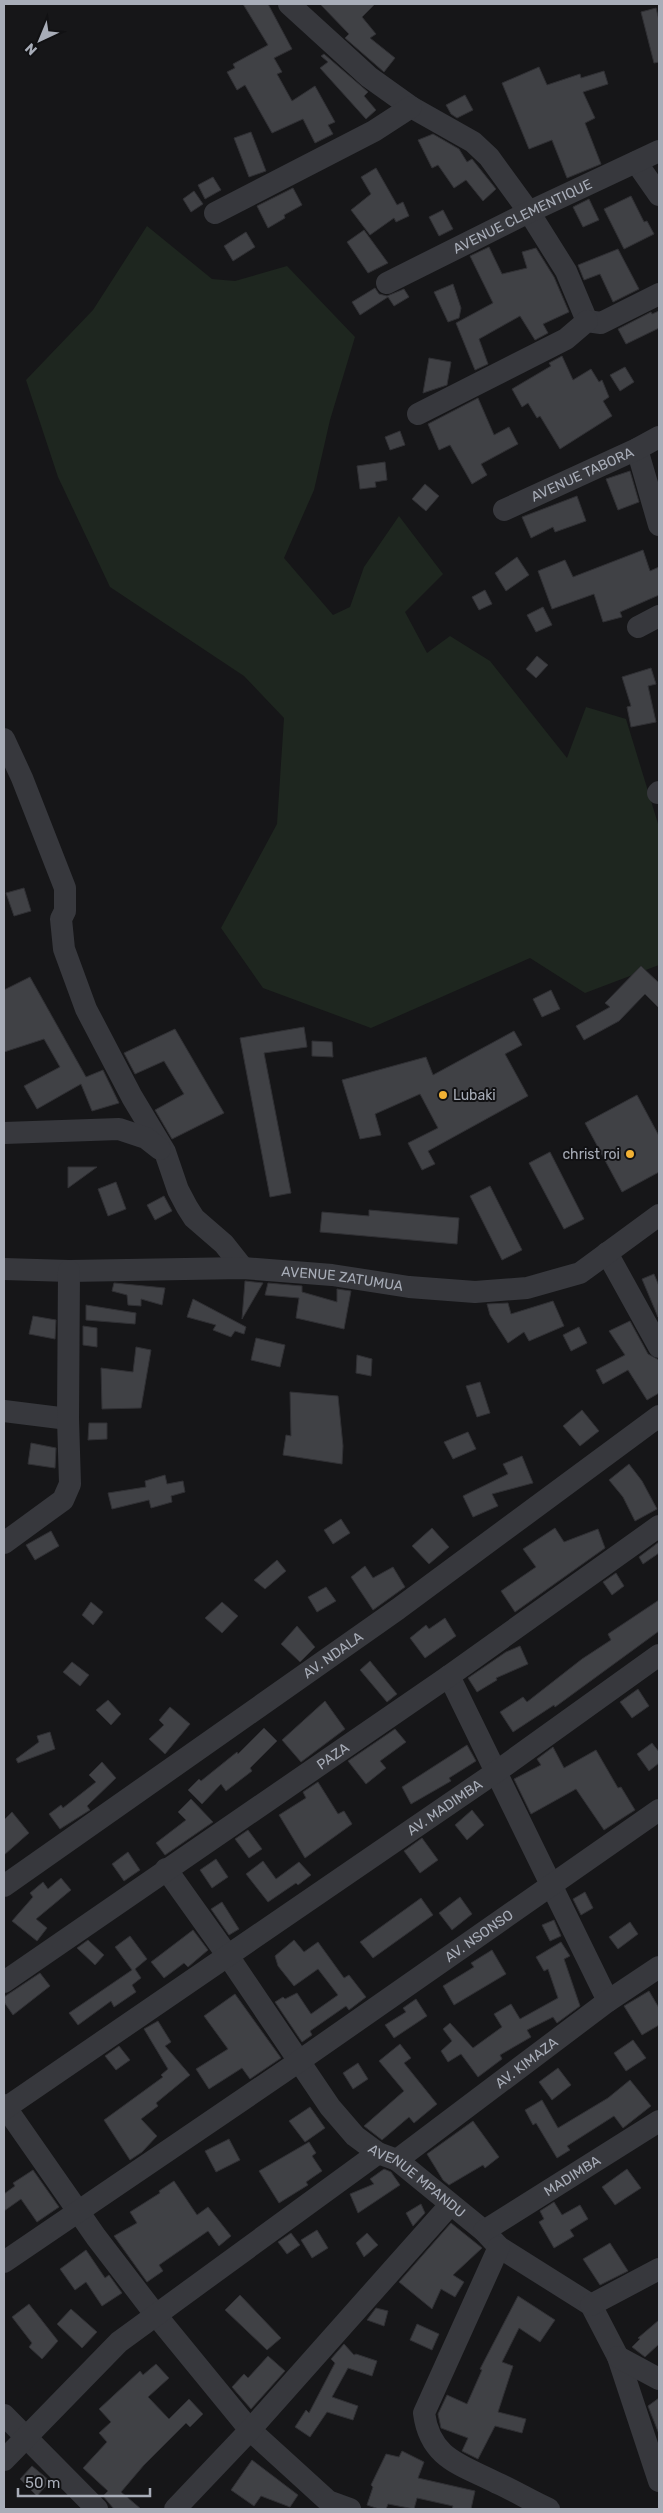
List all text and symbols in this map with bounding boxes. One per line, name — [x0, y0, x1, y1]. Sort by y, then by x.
north arrow — [15, 15, 65, 65]
text: N — [22, 39, 41, 59]
street label: AVENUE CLEMENTIQUE — [450, 176, 595, 258]
street label: AVENUE TABORA — [528, 443, 637, 506]
place label: Lubaki — [453, 1087, 496, 1104]
marker: Lubaki — [437, 1089, 449, 1101]
place label: christ roi — [562, 1146, 620, 1163]
marker: christ roi — [624, 1148, 636, 1160]
street label: AVENUE ZATUMUA — [281, 1263, 405, 1295]
street label: AV. NDALA — [300, 1628, 367, 1682]
street label: PAZA — [314, 1739, 353, 1773]
street label: AV. MADIMBA — [404, 1776, 486, 1839]
street label: AV. NSONSO — [441, 1906, 517, 1966]
street label: AV. KIMAZA — [492, 2033, 562, 2092]
street label: AVENUE MPANDU — [365, 2141, 469, 2221]
street label: MADIMBA — [541, 2152, 604, 2200]
scale bar — [18, 2466, 150, 2498]
text: 50 m — [25, 2474, 60, 2492]

